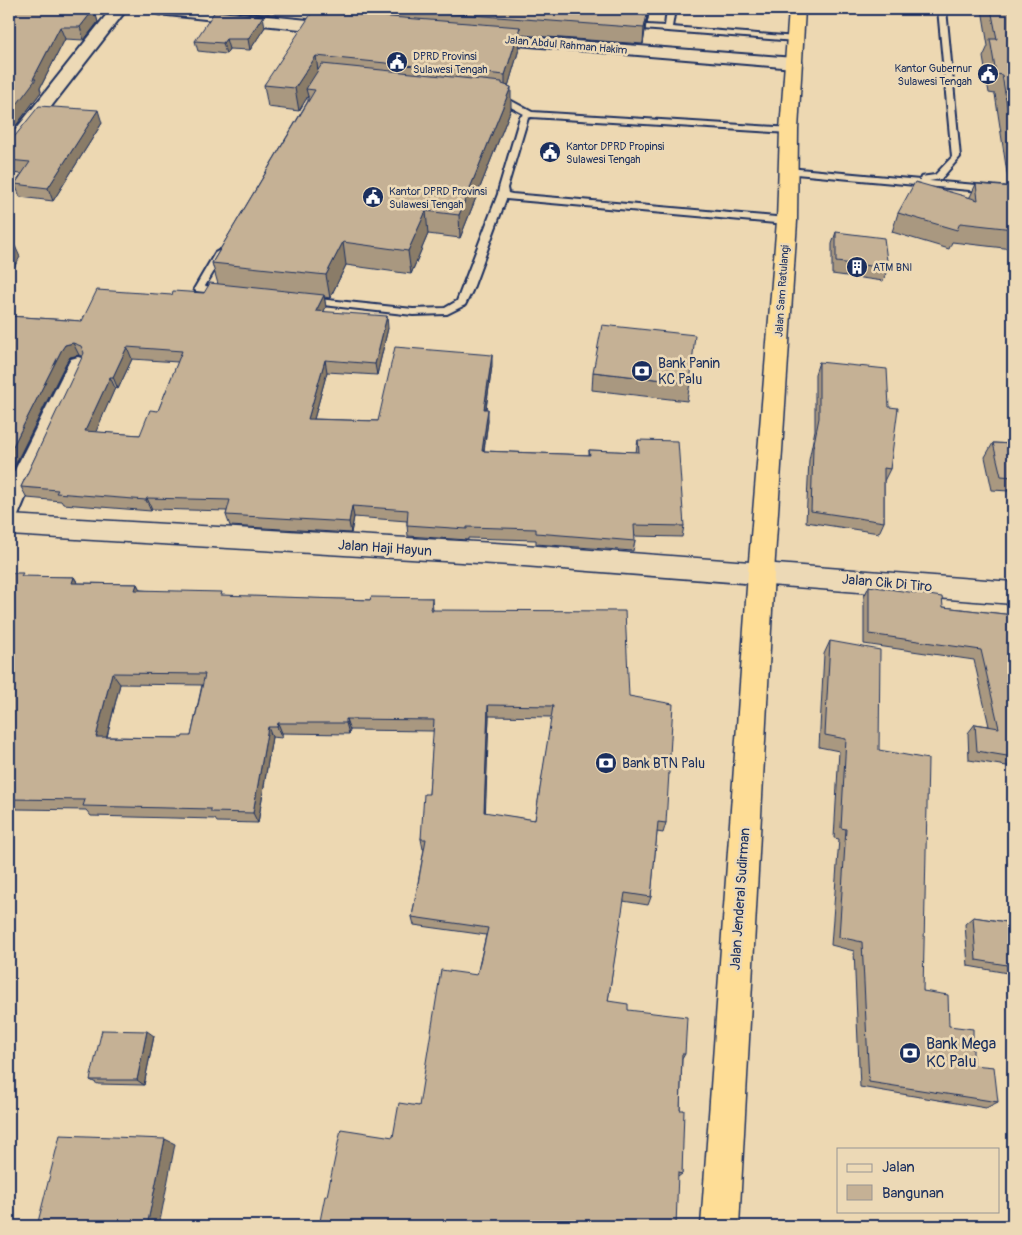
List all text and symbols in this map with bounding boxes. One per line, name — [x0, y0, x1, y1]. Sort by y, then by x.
street label: Jalan Abdul Rahman Hakim — [504, 33, 628, 57]
public building icon: DPRD Provinsi Sulawesi Tengah — [385, 50, 409, 74]
place label: DPRD Provinsi Sulawesi Tengah — [413, 50, 487, 76]
place label: Kantor Gubernur Sulawesi Tengah — [895, 62, 972, 88]
public building icon: Kantor Gubernur Sulawesi Tengah — [976, 62, 1000, 86]
public building icon: Kantor DPRD Propinsi Sulawesi Tengah — [538, 140, 562, 164]
place label: Kantor DPRD Propinsi Sulawesi Tengah — [566, 140, 664, 166]
public building icon: Kantor DPRD Provinsi Sulawesi Tengah — [361, 185, 385, 209]
place label: Kantor DPRD Provinsi Sulawesi Tengah — [389, 185, 487, 211]
street label: Jalan Sam Ratulangi — [772, 244, 792, 338]
building icon: ATM BNI — [845, 255, 869, 279]
place label: ATM BNI — [873, 261, 912, 274]
place label: Bank Panin KC Palu — [658, 355, 720, 388]
bank icon: Bank Panin KC Palu — [630, 359, 654, 383]
street label: Jalan Haji Hayun — [337, 536, 433, 560]
street label: Jalan Cik Di Tiro — [841, 571, 933, 595]
bank icon: Bank BTN Palu — [594, 751, 618, 775]
place label: Bank BTN Palu — [622, 755, 705, 772]
street label: Jalan Jenderal Sudirman — [727, 827, 753, 971]
place label: Bank Mega KC Palu — [926, 1034, 996, 1072]
bank icon: Bank Mega KC Palu — [898, 1041, 922, 1065]
legend — [837, 1148, 1000, 1212]
text: Jalan — [882, 1158, 915, 1177]
text: Bangunan — [882, 1184, 944, 1203]

